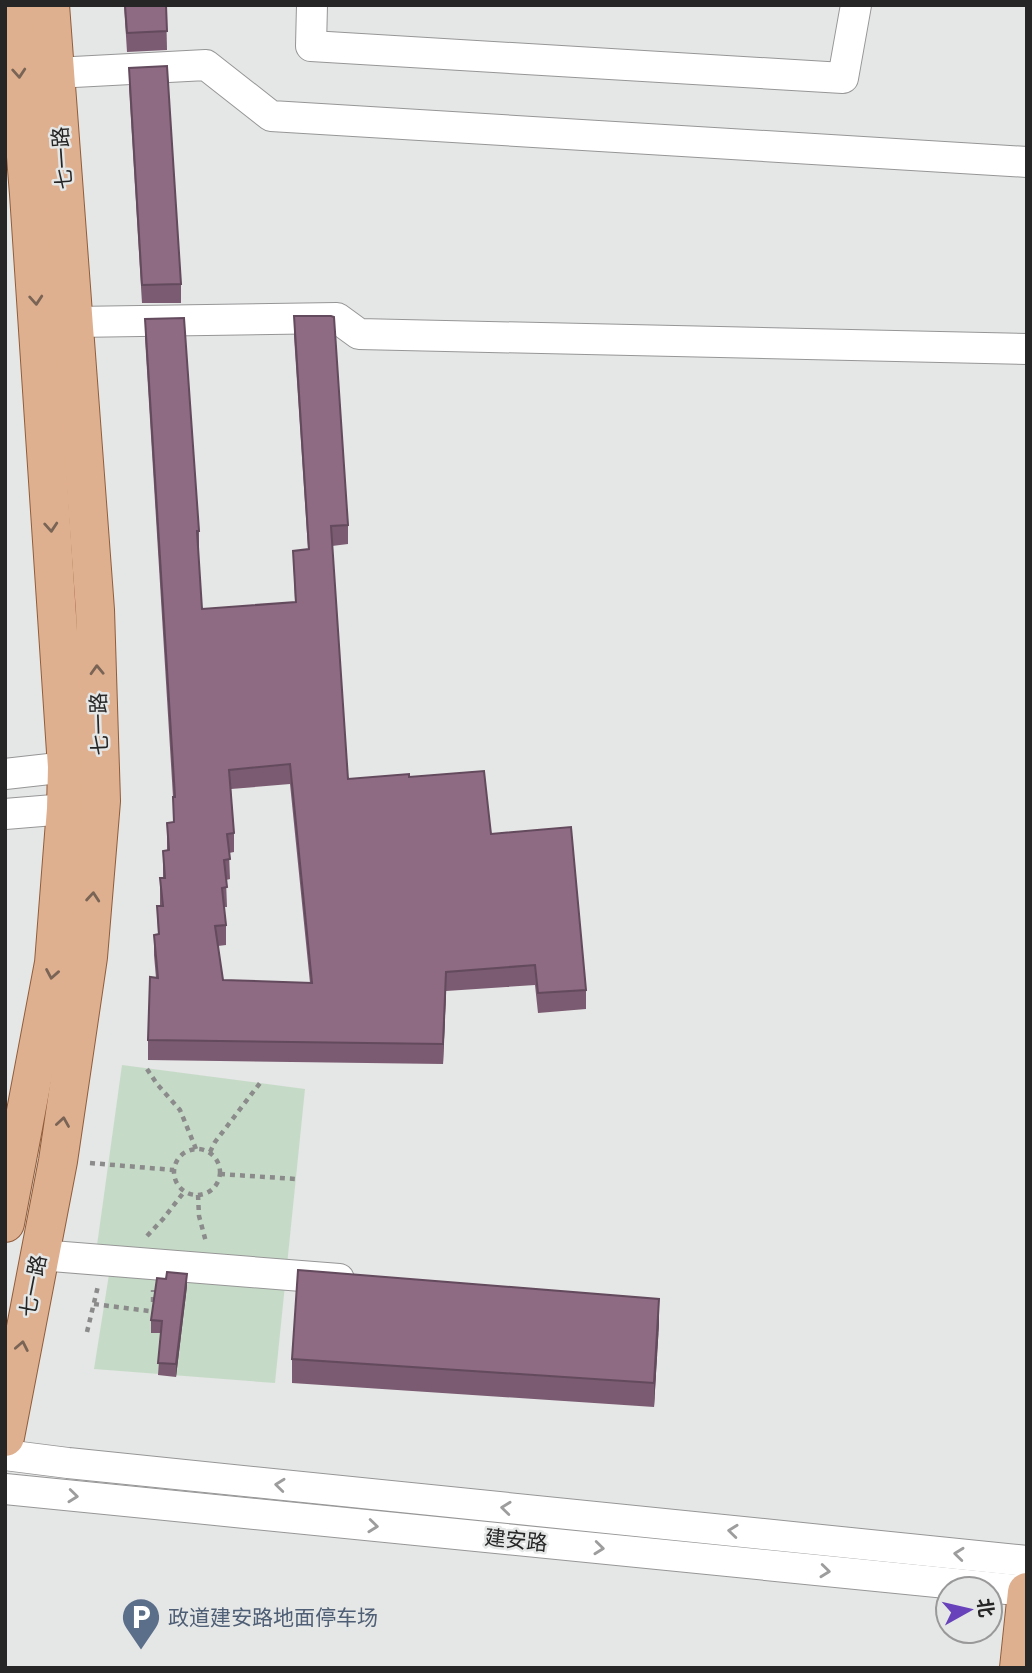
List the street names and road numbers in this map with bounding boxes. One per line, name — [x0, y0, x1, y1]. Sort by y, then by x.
street label: 七一路 — [48, 126, 76, 190]
street label: 七一路 — [86, 692, 112, 756]
street label: 七一路 — [16, 1253, 50, 1319]
street label: 建安路 — [483, 1525, 549, 1555]

